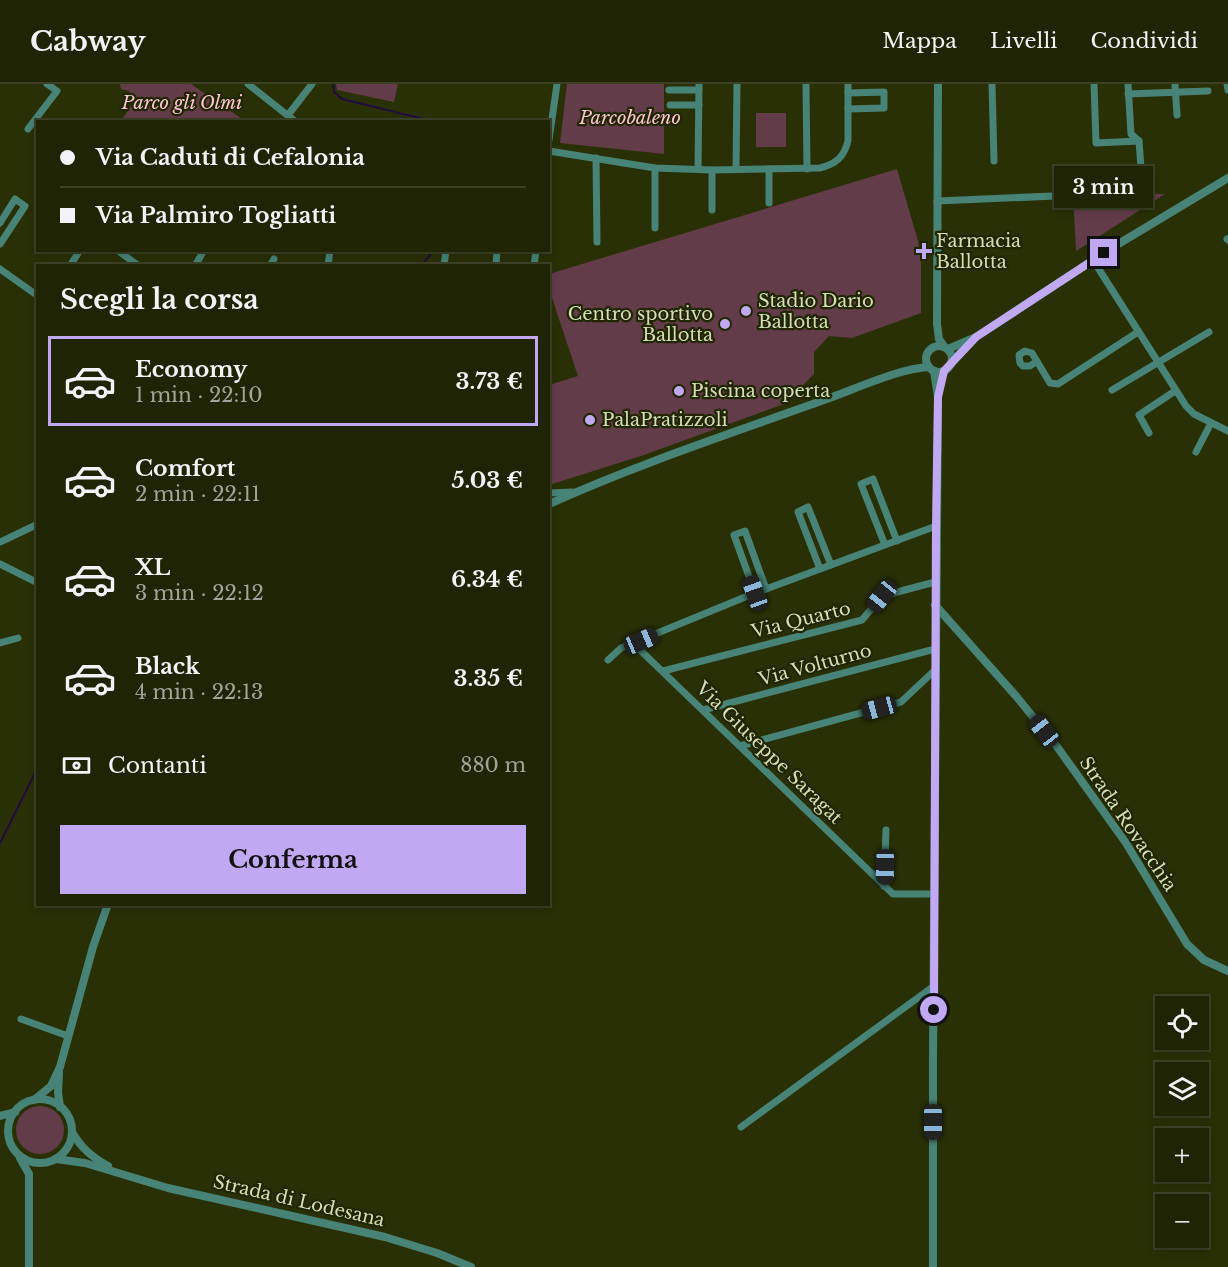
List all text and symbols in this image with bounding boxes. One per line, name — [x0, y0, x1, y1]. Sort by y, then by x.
text: Cabway — [30, 24, 146, 59]
text: Mappa — [882, 28, 957, 54]
text: Livelli — [990, 28, 1057, 54]
text: Condividi — [1090, 28, 1198, 54]
park label: Parco gli Olmi — [121, 92, 243, 114]
park label: Parcobaleno — [578, 107, 681, 129]
text: Via Caduti di Cefalonia — [96, 144, 365, 171]
callout: 3 min — [1054, 166, 1154, 208]
text: 3 min — [1073, 175, 1134, 199]
text: Via Palmiro Togliatti — [96, 202, 336, 229]
place label: Farmacia Ballotta — [936, 230, 1021, 273]
route end — [1090, 239, 1117, 266]
marker: Farmacia Ballotta — [917, 244, 931, 258]
text: Scegli la corsa — [60, 283, 259, 316]
place label: Stadio Dario Ballotta — [758, 290, 874, 333]
place label: Centro sportivo Ballotta — [568, 303, 713, 346]
marker: Stadio Dario Ballotta — [739, 304, 753, 318]
marker: Centro sportivo Ballotta — [718, 317, 732, 331]
icon: car — [63, 354, 117, 408]
text: Economy — [135, 356, 247, 383]
text: 3.73 € — [456, 368, 523, 395]
place label: Piscina coperta — [691, 380, 830, 402]
text: 1 min · 22:10 — [135, 383, 262, 407]
marker: Piscina coperta — [672, 384, 686, 398]
place label: PalaPratizzoli — [602, 409, 728, 431]
marker: PalaPratizzoli — [583, 413, 597, 427]
icon: car — [63, 453, 117, 507]
text: Comfort — [135, 455, 235, 482]
text: 5.03 € — [451, 467, 523, 494]
text: 2 min · 22:11 — [135, 482, 260, 506]
icon: car — [63, 552, 117, 606]
text: XL — [135, 554, 170, 581]
text: 6.34 € — [451, 566, 523, 593]
car — [740, 573, 770, 613]
car — [864, 576, 900, 616]
text: 3 min · 22:12 — [135, 581, 264, 605]
street label: Via Quarto — [748, 597, 853, 643]
car — [621, 626, 661, 656]
street label: Via Volturno — [755, 639, 874, 691]
icon: car — [63, 651, 117, 705]
text: Black — [135, 653, 200, 680]
text: 3.35 € — [454, 665, 523, 692]
street label: Via Giuseppe Saragat — [691, 677, 847, 829]
text: 4 min · 22:13 — [135, 680, 263, 704]
car — [859, 695, 899, 721]
car — [1026, 711, 1062, 751]
icon: cash — [60, 749, 93, 782]
text: Contanti — [108, 752, 207, 779]
street label: Strada Rovacchia — [1075, 752, 1181, 896]
text: 880 m — [460, 753, 526, 777]
button: Conferma — [60, 825, 526, 894]
car — [876, 849, 894, 885]
route start — [920, 996, 947, 1023]
map controls — [1155, 996, 1209, 1248]
button: locate — [1155, 996, 1209, 1050]
button: layers — [1155, 1062, 1209, 1116]
car — [924, 1104, 942, 1140]
button: + — [1155, 1128, 1209, 1182]
street label: Strada di Lodesana — [211, 1171, 387, 1231]
button: − — [1155, 1194, 1209, 1248]

